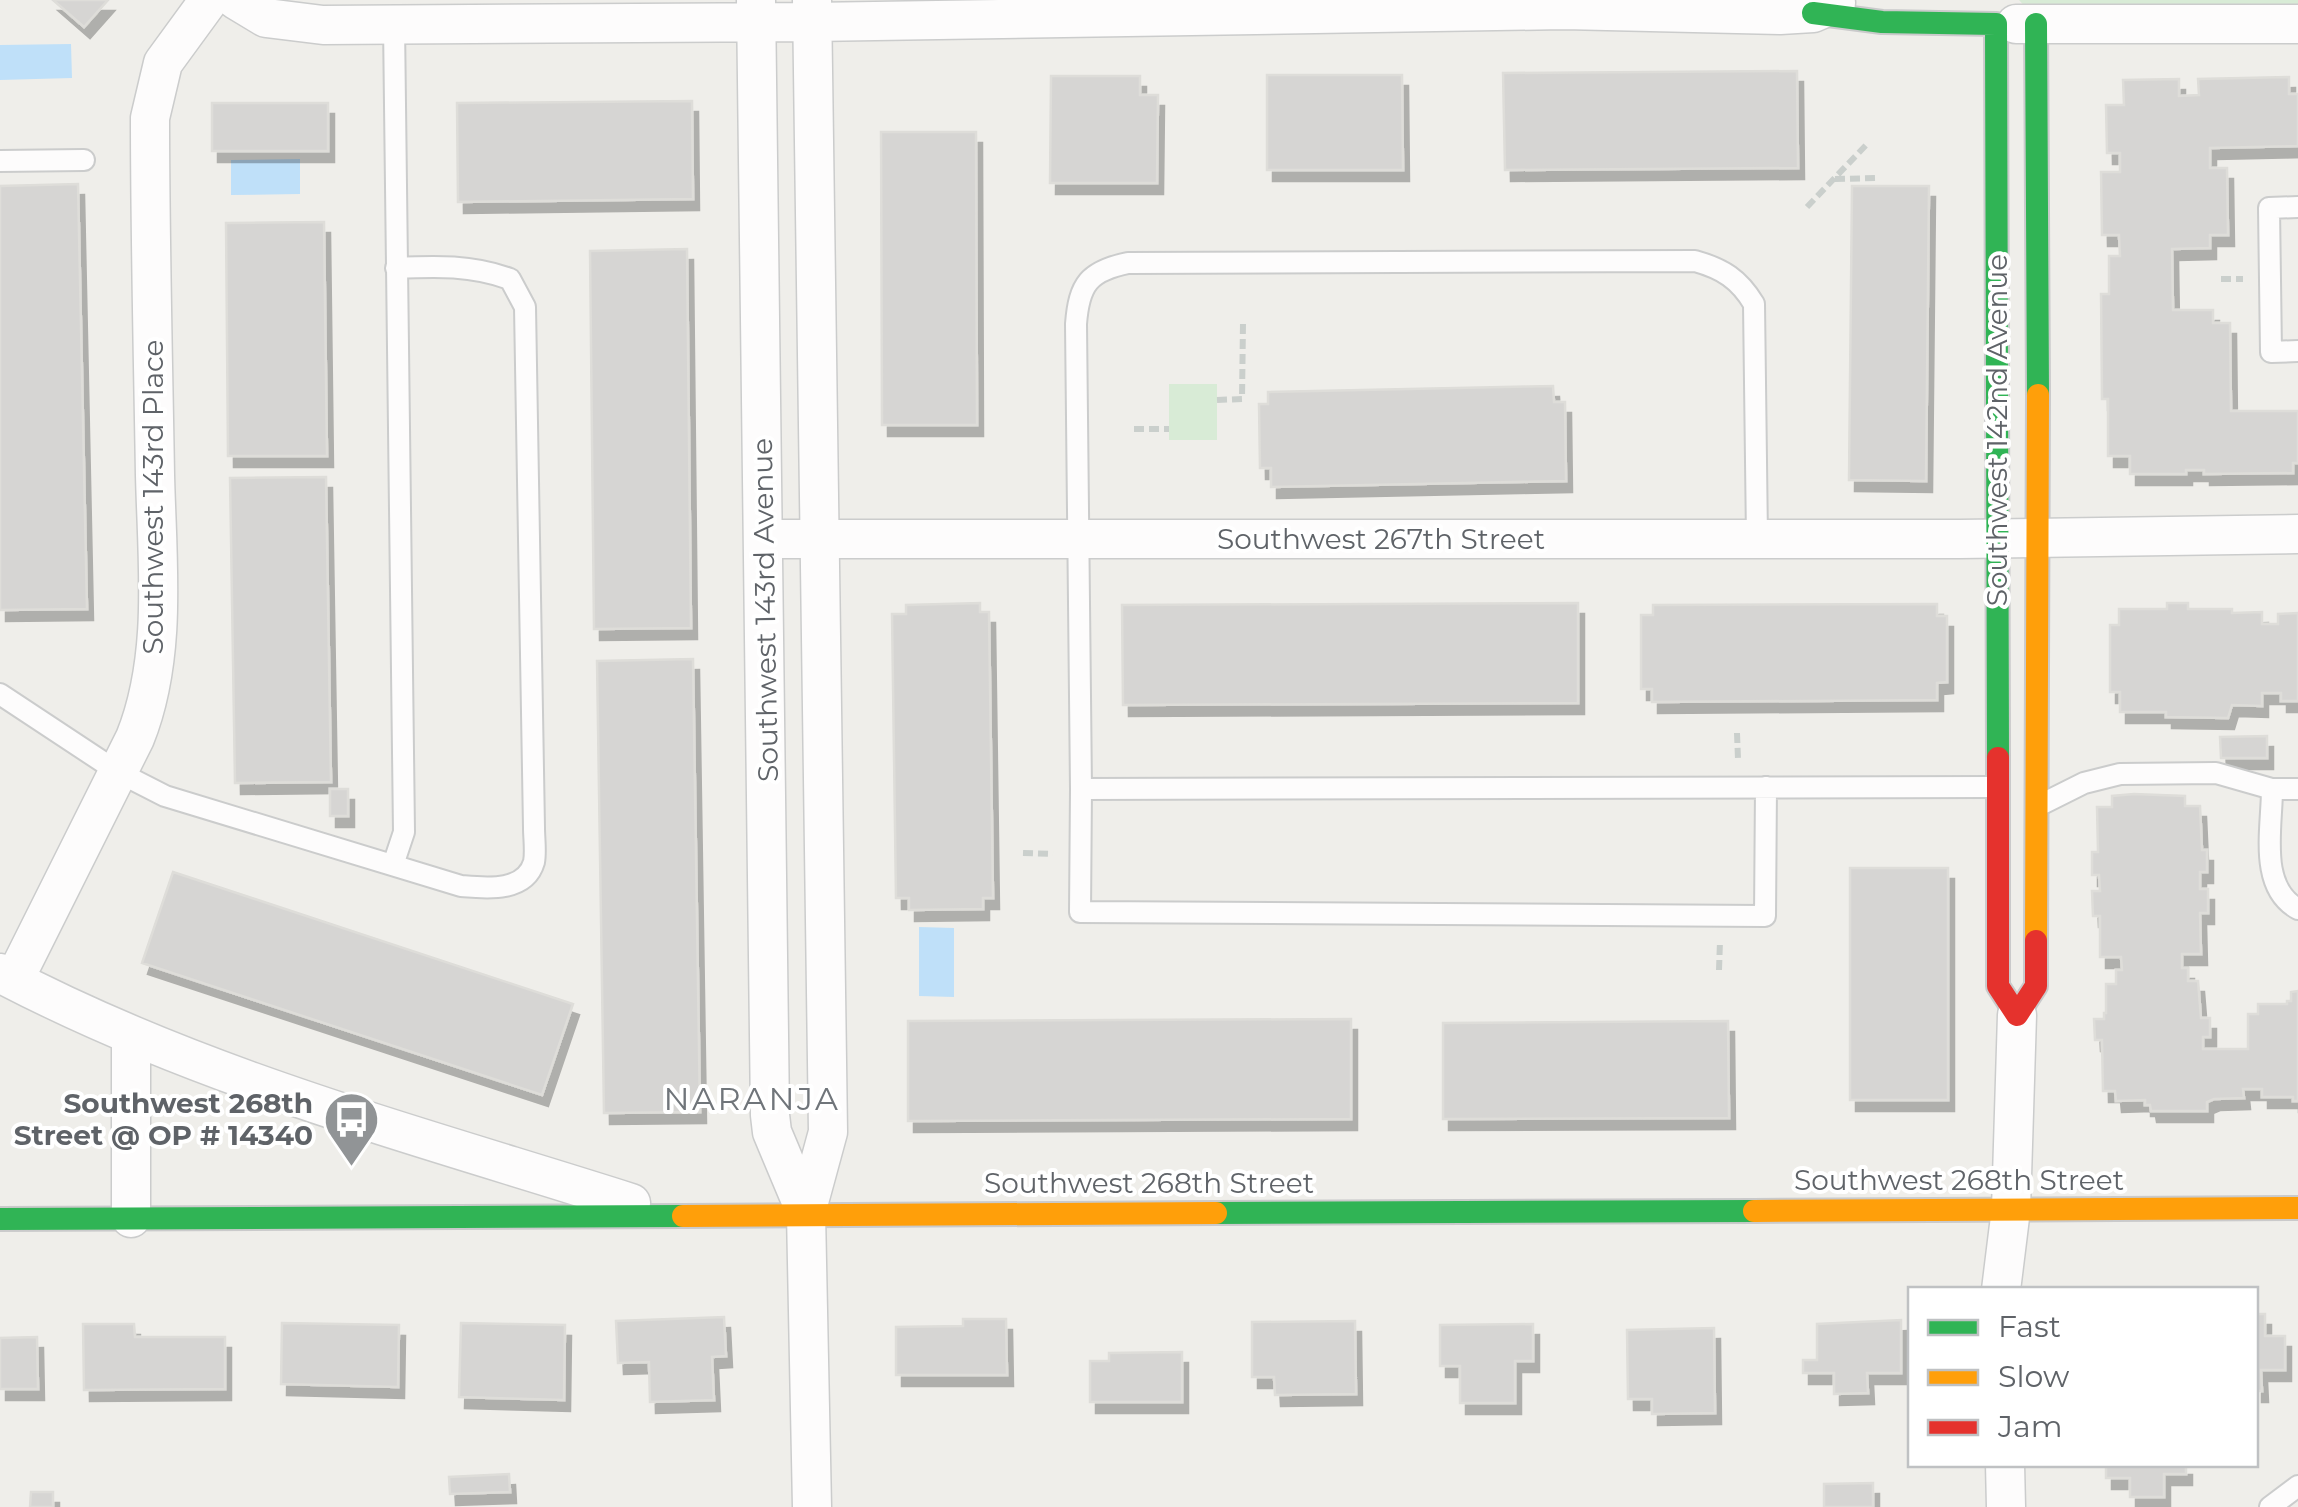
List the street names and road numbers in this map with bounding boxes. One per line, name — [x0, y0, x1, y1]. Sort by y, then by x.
street label: Southwest 142nd Avenue — [1980, 254, 2014, 606]
street label: Southwest 143rd Place — [136, 340, 170, 654]
street label: Southwest 143rd Avenue — [745, 438, 785, 782]
street label: Southwest 267th Street — [1217, 522, 1545, 556]
street label: Southwest 268th Street — [1794, 1163, 2124, 1197]
street label: Southwest 268th Street — [984, 1166, 1314, 1200]

